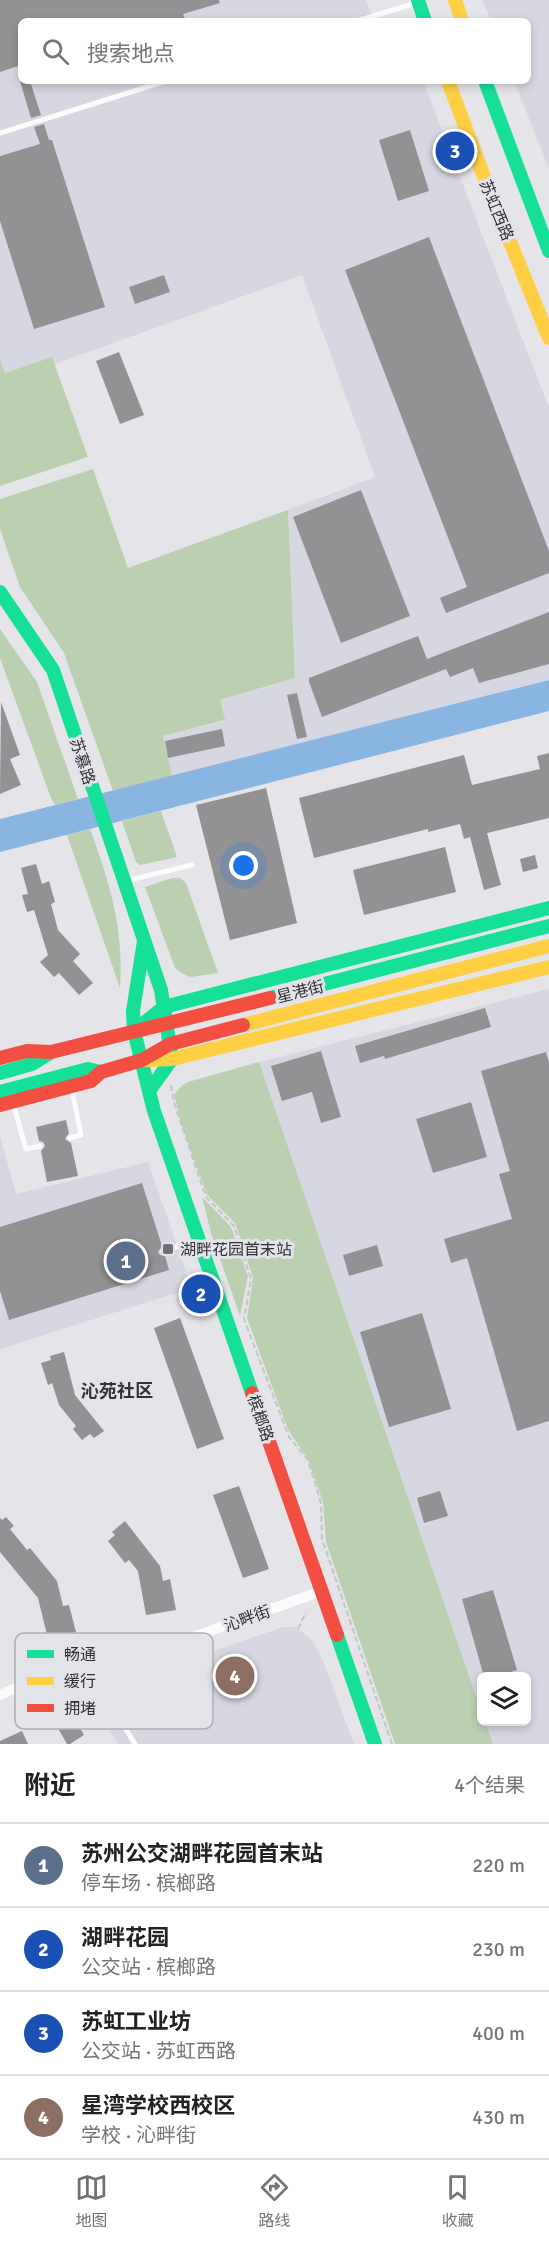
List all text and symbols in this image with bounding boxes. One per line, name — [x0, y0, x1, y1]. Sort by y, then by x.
search box — [18, 18, 531, 84]
icon: search — [39, 35, 72, 68]
text: 搜索地点 — [87, 40, 175, 67]
pin: 3 — [436, 128, 474, 174]
street label: 苏虹西路 — [475, 177, 517, 244]
street label: 苏慕路 — [65, 735, 99, 787]
your location — [229, 851, 258, 880]
street label: 星港街 — [275, 976, 326, 1007]
pin: 1 — [106, 1238, 146, 1284]
place label: 湖畔花园首末站 — [180, 1240, 292, 1260]
marker: 湖畔花园首末站 — [161, 1242, 175, 1256]
pin: 2 — [182, 1272, 220, 1316]
district label: 沁苑社区 — [81, 1380, 153, 1402]
street label: 槟榔路 — [243, 1392, 277, 1444]
street label: 沁畔街 — [221, 1601, 273, 1637]
legend — [15, 1633, 213, 1729]
text: 畅通 — [64, 1645, 96, 1665]
pin: 4 — [216, 1654, 254, 1698]
text: 缓行 — [64, 1672, 96, 1692]
map controls — [477, 1672, 531, 1726]
button: layers — [477, 1672, 531, 1726]
text: 拥堵 — [64, 1699, 96, 1719]
text: 附近 — [24, 1770, 76, 1802]
text: 4个结果 — [454, 1773, 525, 1798]
text: 苏州公交湖畔花园首末站 — [81, 1840, 323, 1867]
text: 1 — [38, 1853, 49, 1878]
text: 220 m — [472, 1853, 525, 1878]
text: 停车场 · 槟榔路 — [81, 1871, 216, 1896]
text: 湖畔花园 — [81, 1924, 169, 1951]
text: 2 — [38, 1937, 49, 1962]
text: 230 m — [472, 1937, 525, 1962]
text: 公交站 · 槟榔路 — [81, 1955, 216, 1980]
text: 苏虹工业坊 — [81, 2008, 191, 2035]
text: 3 — [38, 2021, 49, 2046]
text: 400 m — [472, 2021, 525, 2046]
text: 公交站 · 苏虹西路 — [81, 2039, 236, 2064]
text: 星湾学校西校区 — [81, 2092, 235, 2119]
text: 4 — [38, 2105, 49, 2130]
text: 430 m — [472, 2105, 525, 2130]
text: 学校 · 沁畔街 — [81, 2123, 196, 2148]
tab: 地图 — [75, 2171, 108, 2231]
tab: 路线 — [258, 2171, 291, 2231]
tab: 收藏 — [441, 2171, 474, 2231]

